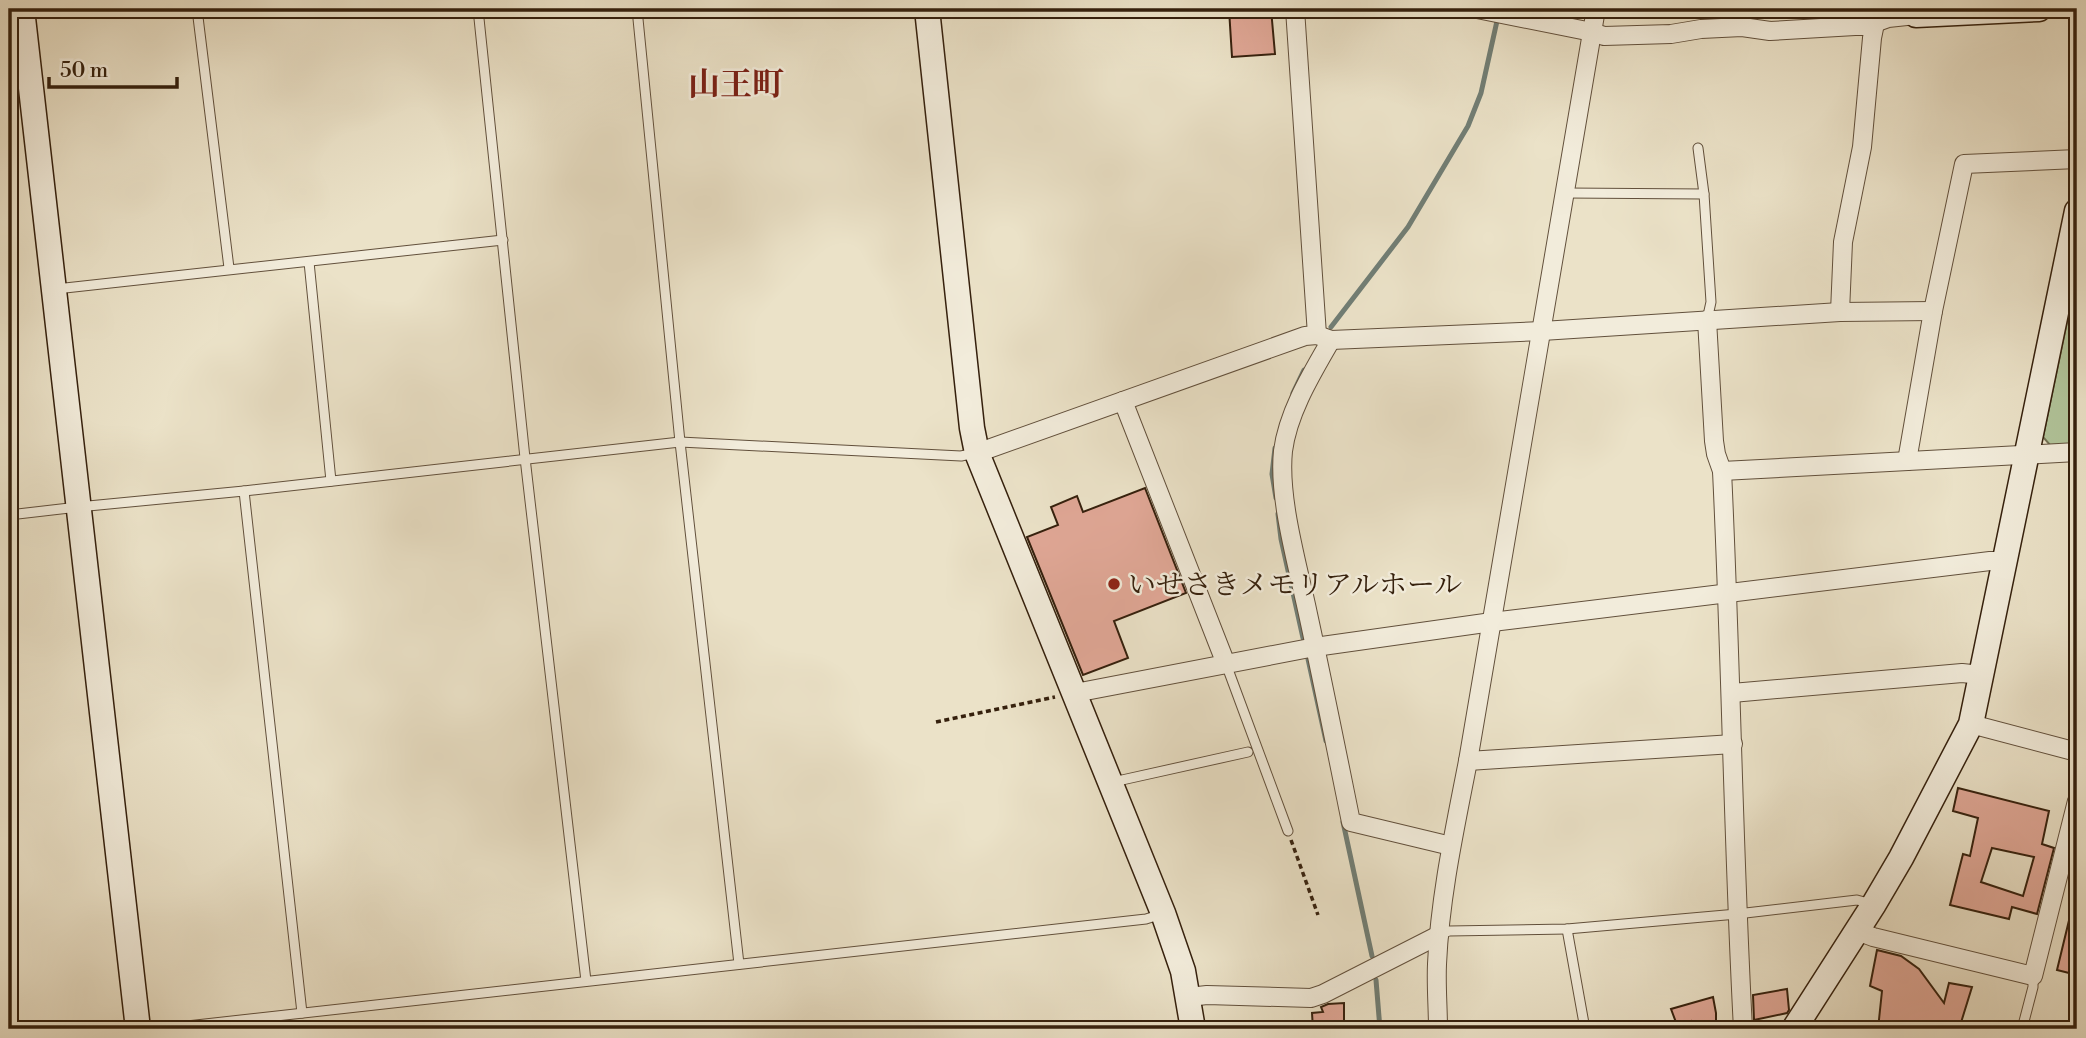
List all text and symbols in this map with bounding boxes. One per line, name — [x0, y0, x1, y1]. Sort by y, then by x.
scale bar — [49, 46, 177, 90]
text: 50 m — [60, 58, 108, 84]
district label: 山王町 — [688, 65, 784, 105]
place label: いせさきメモリアルホール — [1128, 568, 1462, 603]
marker: いせさきメモリアルホール — [1106, 576, 1122, 592]

